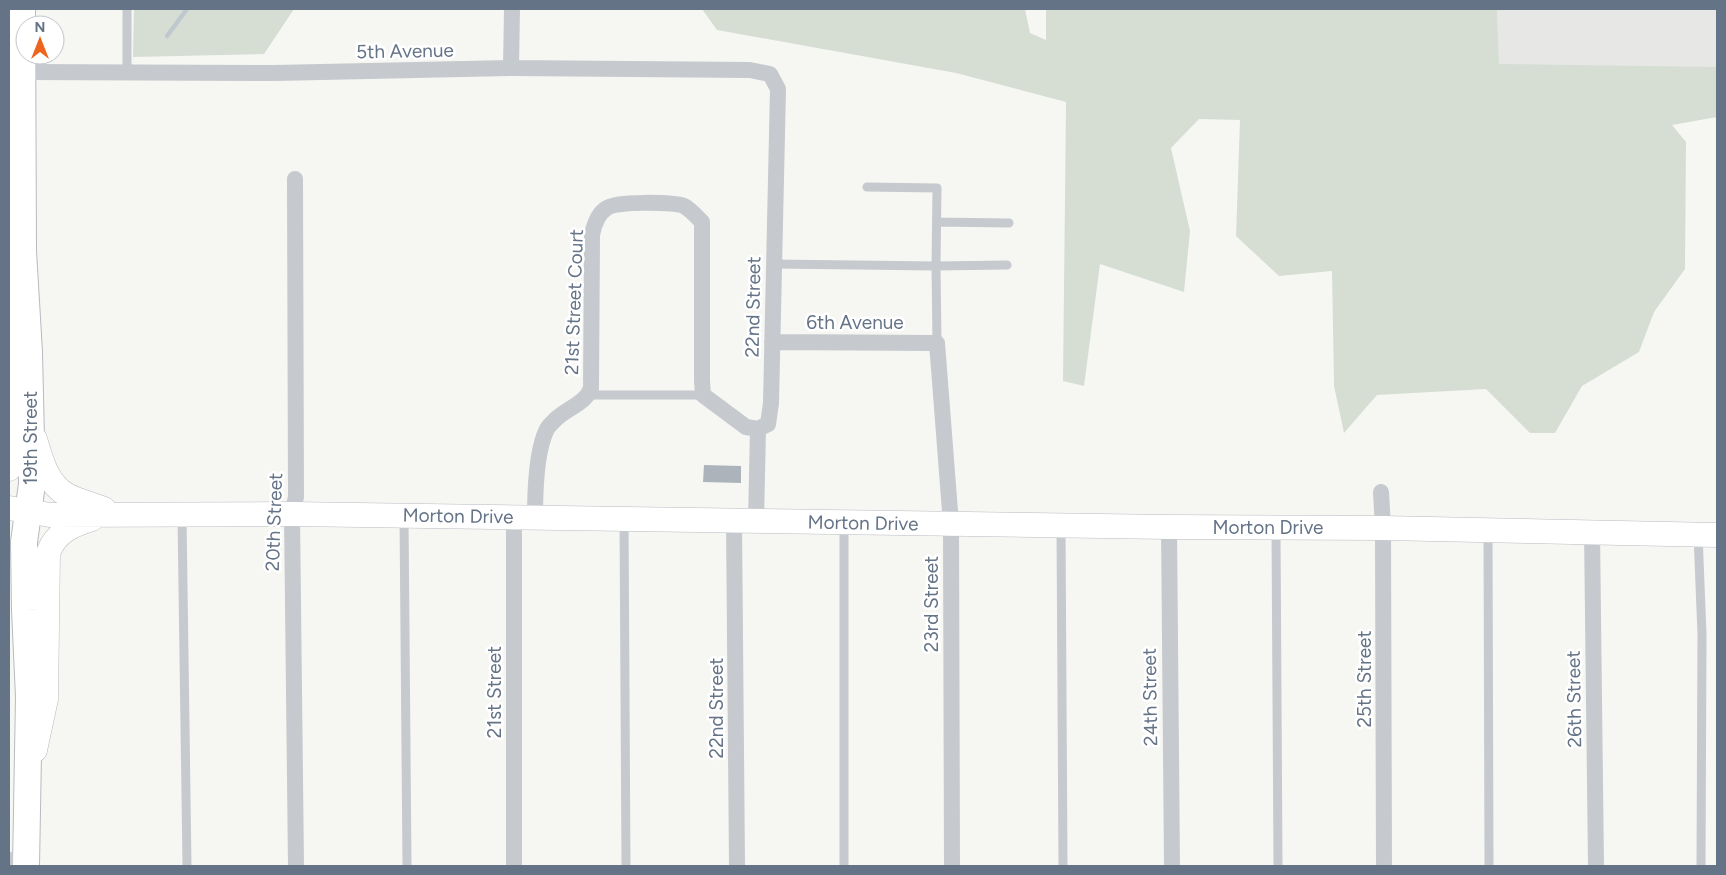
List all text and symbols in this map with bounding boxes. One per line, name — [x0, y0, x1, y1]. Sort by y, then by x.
north arrow — [15, 15, 65, 65]
text: N — [35, 19, 45, 36]
street label: 5th Avenue — [356, 39, 454, 63]
street label: 21st Street Court — [560, 229, 588, 375]
street label: 22nd Street — [741, 256, 765, 358]
street label: 6th Avenue — [806, 311, 904, 334]
street label: 19th Street — [19, 391, 42, 485]
street label: 20th Street — [261, 472, 287, 572]
street label: Morton Drive — [402, 504, 514, 528]
street label: Morton Drive — [807, 511, 919, 535]
street label: Morton Drive — [1213, 516, 1323, 539]
street label: 23rd Street — [920, 556, 943, 652]
street label: 25th Street — [1353, 630, 1376, 728]
street label: 21st Street — [483, 646, 506, 738]
street label: 24th Street — [1138, 648, 1162, 746]
street label: 26th Street — [1562, 650, 1586, 748]
street label: 22nd Street — [705, 658, 728, 758]

